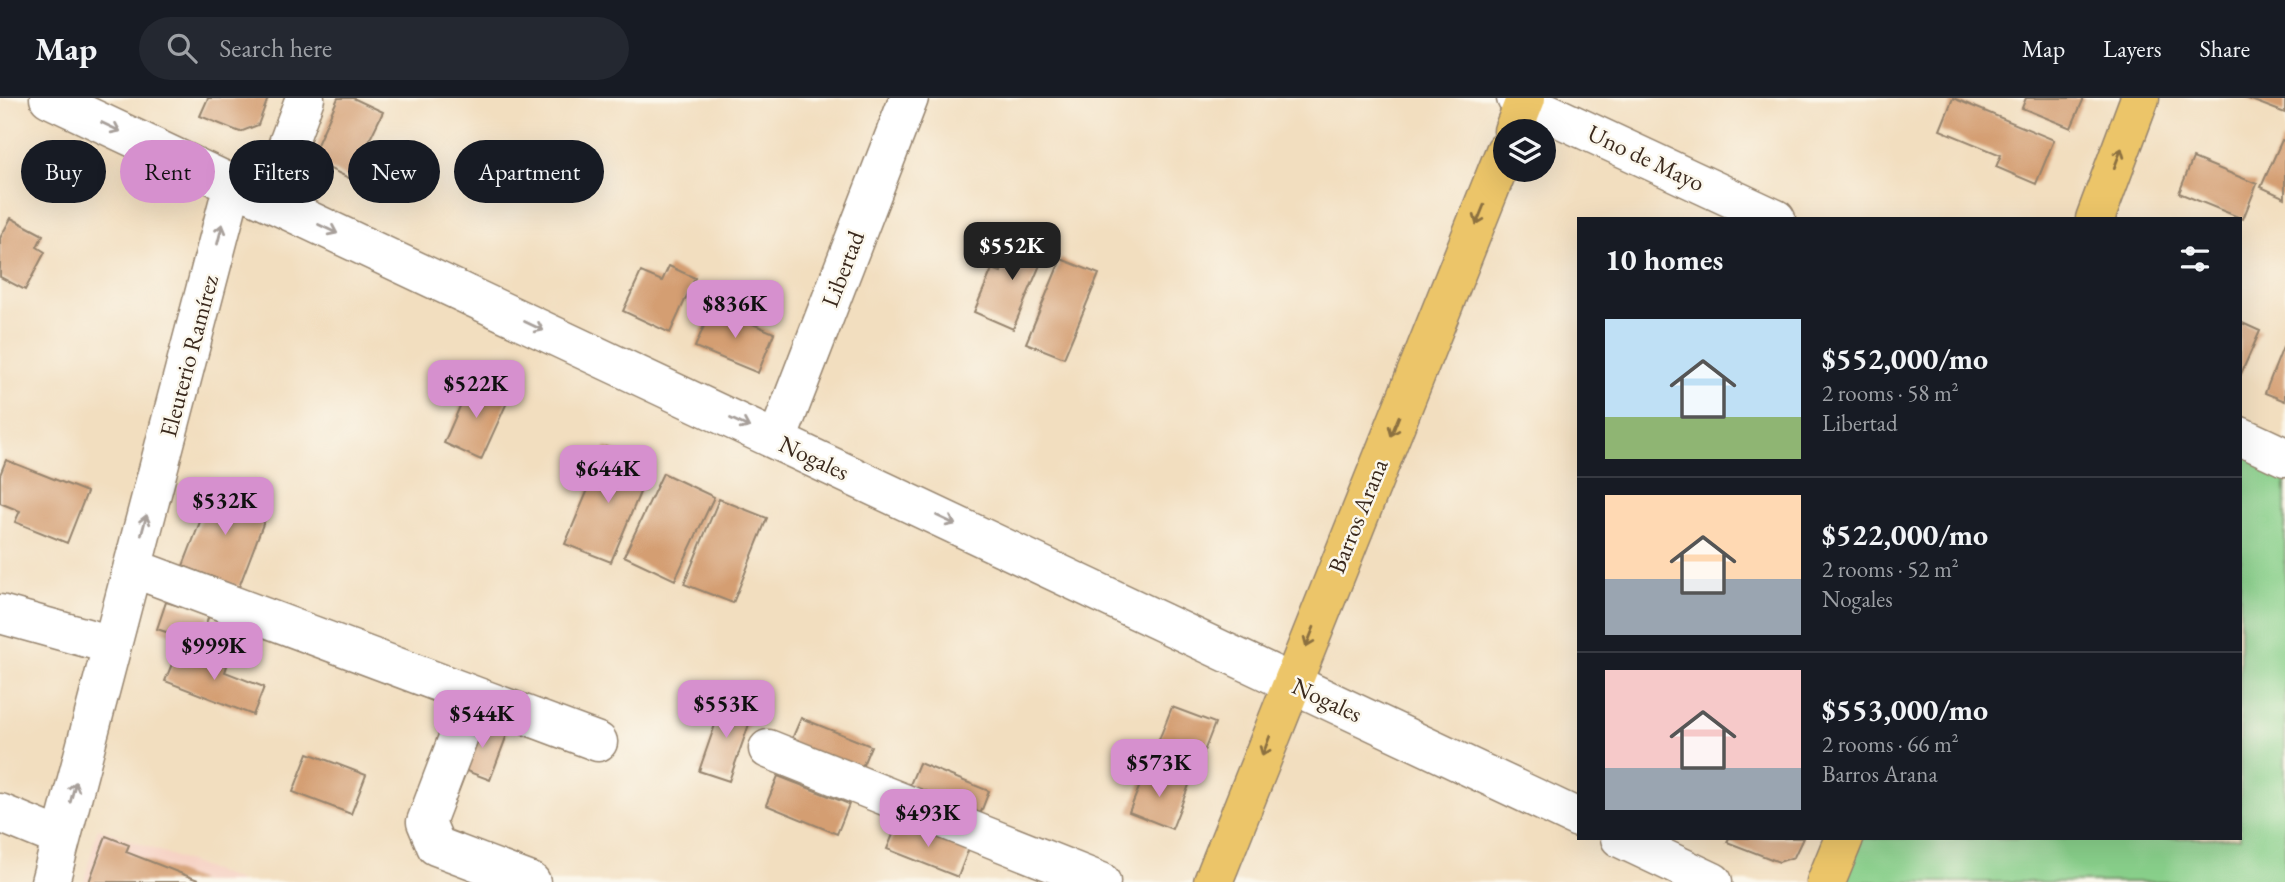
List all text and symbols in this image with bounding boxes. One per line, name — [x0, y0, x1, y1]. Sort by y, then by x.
search box — [139, 17, 629, 80]
text: Map — [35, 27, 97, 70]
icon: search — [163, 29, 201, 67]
text: Search here — [219, 31, 332, 65]
text: Map — [2022, 33, 2065, 64]
text: Layers — [2103, 33, 2162, 64]
text: Share — [2200, 33, 2250, 64]
street label: Uno de Mayo — [1583, 117, 1710, 198]
map controls — [1493, 119, 1556, 182]
button: layers — [1493, 119, 1556, 182]
one-way arrow — [100, 121, 121, 134]
chip: Buy — [21, 140, 106, 203]
chip: Rent — [120, 140, 215, 203]
chip: Filters — [229, 140, 334, 203]
chip: New — [348, 140, 440, 203]
chip: Apartment — [454, 140, 604, 203]
one-way arrow — [2112, 148, 2125, 170]
one-way arrow — [1472, 203, 1485, 225]
pin: $552K — [963, 222, 1061, 282]
one-way arrow — [214, 223, 227, 246]
one-way arrow — [317, 223, 339, 236]
street label: Libertad — [814, 226, 871, 311]
text: $552K — [980, 230, 1044, 260]
text: 10 homes — [1605, 240, 1723, 279]
icon: filters — [2176, 240, 2214, 278]
street label: Eleuterio Ramírez — [152, 271, 225, 440]
pin: $836K — [686, 280, 784, 340]
text: $836K — [703, 288, 767, 318]
one-way arrow — [523, 320, 544, 333]
text: $552,000/mo — [1822, 339, 1988, 378]
icon: home — [1661, 347, 1745, 431]
pin: $522K — [427, 360, 525, 420]
text: $522K — [444, 368, 508, 398]
text: 2 rooms · 58 m² — [1822, 378, 1959, 408]
text: Libertad — [1822, 408, 1898, 438]
one-way arrow — [1387, 414, 1400, 436]
one-way arrow — [729, 417, 750, 430]
street label: Nogales — [774, 428, 854, 487]
pin: $644K — [559, 446, 657, 505]
text: $644K — [576, 453, 640, 483]
street label: Barros Arana — [1321, 454, 1395, 578]
pin: $532K — [176, 478, 274, 537]
text: $532K — [193, 485, 257, 515]
one-way arrow — [138, 514, 151, 537]
one-way arrow — [935, 514, 956, 527]
text: $522,000/mo — [1822, 515, 1988, 554]
icon: home — [1661, 523, 1745, 607]
text: 2 rooms · 52 m² — [1822, 554, 1959, 584]
text: Nogales — [1822, 584, 1893, 614]
pin: $999K — [165, 622, 263, 682]
one-way arrow — [1302, 625, 1315, 647]
text: $999K — [182, 630, 246, 660]
street label: Nogales — [1287, 670, 1367, 729]
pin: $553K — [677, 680, 775, 740]
text: $553K — [694, 688, 758, 718]
pin: $544K — [433, 690, 531, 750]
text: $553,000/mo — [1822, 690, 1988, 729]
text: $544K — [450, 698, 514, 728]
icon: home — [1661, 698, 1745, 782]
text: 2 rooms · 66 m² — [1822, 729, 1959, 759]
one-way arrow — [1258, 735, 1271, 757]
pin: $573K — [1110, 740, 1208, 799]
text: $573K — [1127, 747, 1191, 777]
text: Barros Arana — [1822, 759, 1938, 789]
one-way arrow — [67, 782, 80, 804]
pin: $493K — [879, 790, 977, 849]
text: $493K — [896, 797, 960, 827]

